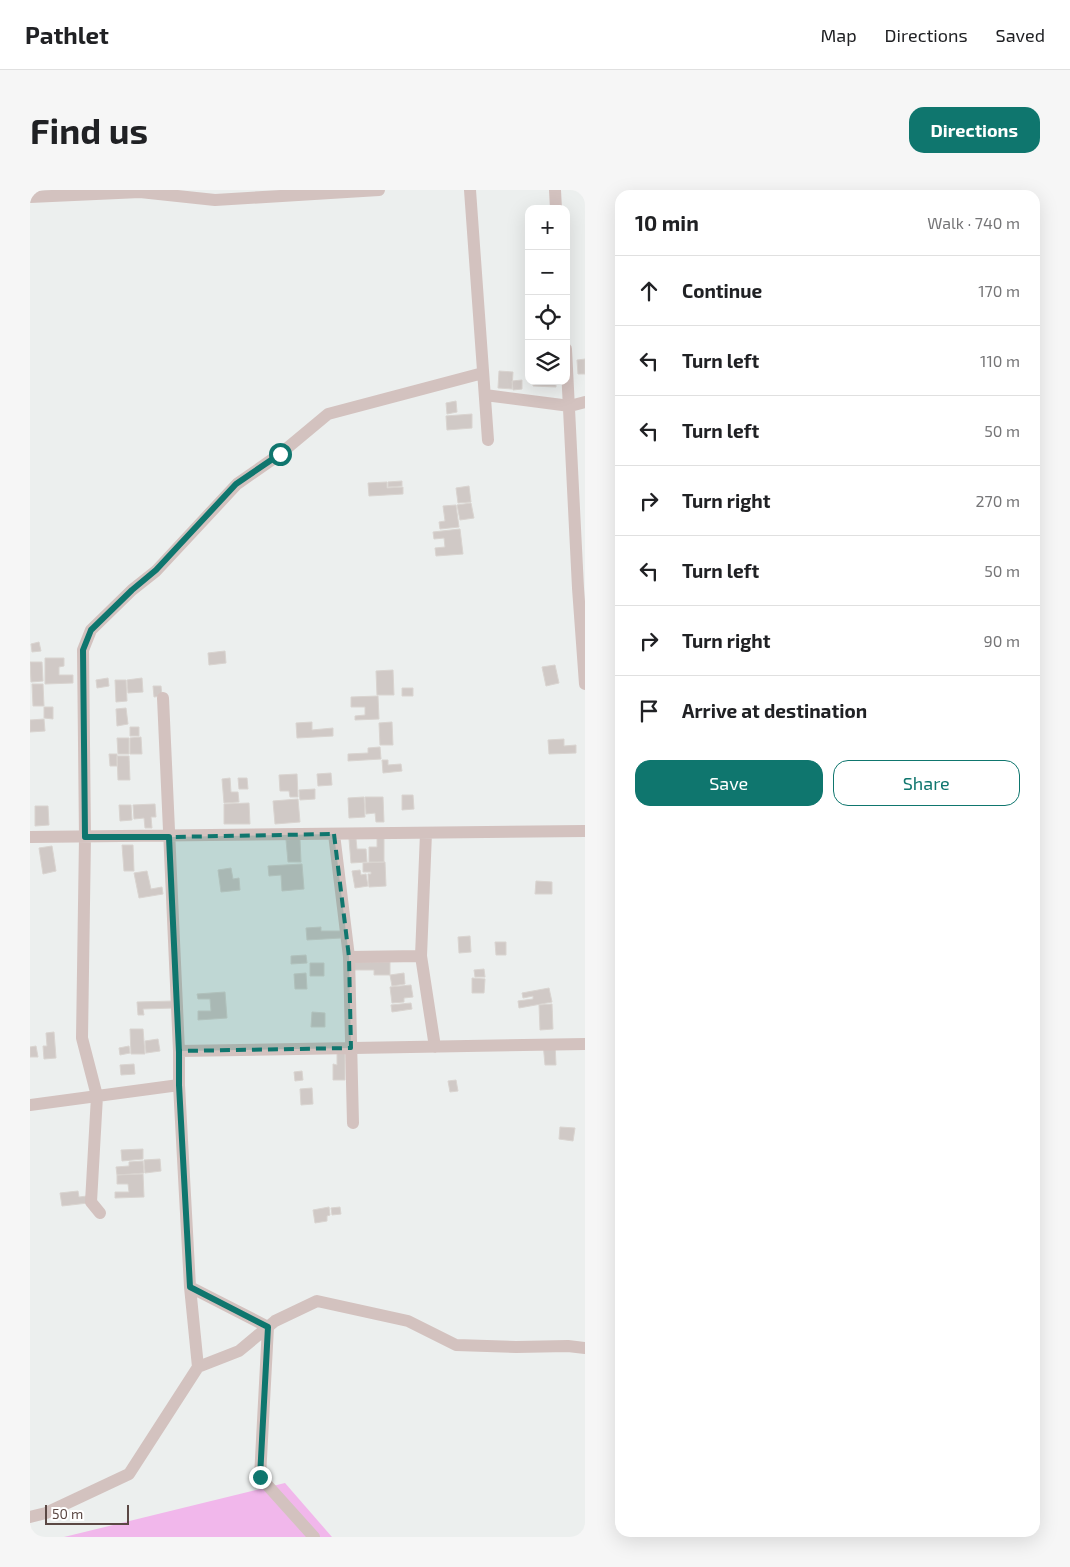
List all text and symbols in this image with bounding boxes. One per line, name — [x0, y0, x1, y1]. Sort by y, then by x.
text: Pathlet — [25, 20, 109, 49]
text: Map — [820, 24, 857, 46]
text: Directions — [885, 24, 968, 46]
text: Saved — [996, 24, 1045, 46]
button: Directions — [909, 107, 1040, 153]
text: Find us — [30, 109, 148, 151]
map controls — [525, 205, 570, 385]
button: + — [525, 205, 570, 250]
text: 10 min — [635, 210, 699, 235]
text: Walk · 740 m — [927, 213, 1020, 232]
button: − — [525, 250, 570, 295]
icon: ahead — [635, 277, 663, 305]
text: Continue — [682, 279, 762, 302]
text: 170 m — [978, 281, 1020, 300]
button: locate — [525, 295, 570, 340]
button: layers — [525, 340, 570, 385]
icon: left — [635, 347, 663, 375]
text: Turn left — [682, 349, 759, 372]
text: 110 m — [980, 351, 1020, 370]
icon: left — [635, 417, 663, 445]
text: Turn left — [682, 419, 759, 442]
text: 50 m — [984, 421, 1020, 440]
route start — [269, 443, 292, 466]
icon: right — [635, 487, 663, 515]
text: Turn right — [682, 489, 770, 512]
text: 270 m — [976, 491, 1020, 510]
icon: left — [635, 557, 663, 585]
text: Turn left — [682, 559, 759, 582]
text: 50 m — [984, 561, 1020, 580]
icon: right — [635, 627, 663, 655]
text: Turn right — [682, 629, 770, 652]
text: 90 m — [984, 631, 1020, 650]
icon: arrive — [635, 697, 663, 725]
text: Arrive at destination — [682, 699, 867, 722]
button: Save — [635, 760, 823, 806]
button: Share — [833, 760, 1020, 806]
route end — [249, 1466, 272, 1489]
scale bar — [45, 1502, 129, 1525]
text: 50 m — [52, 1505, 83, 1522]

